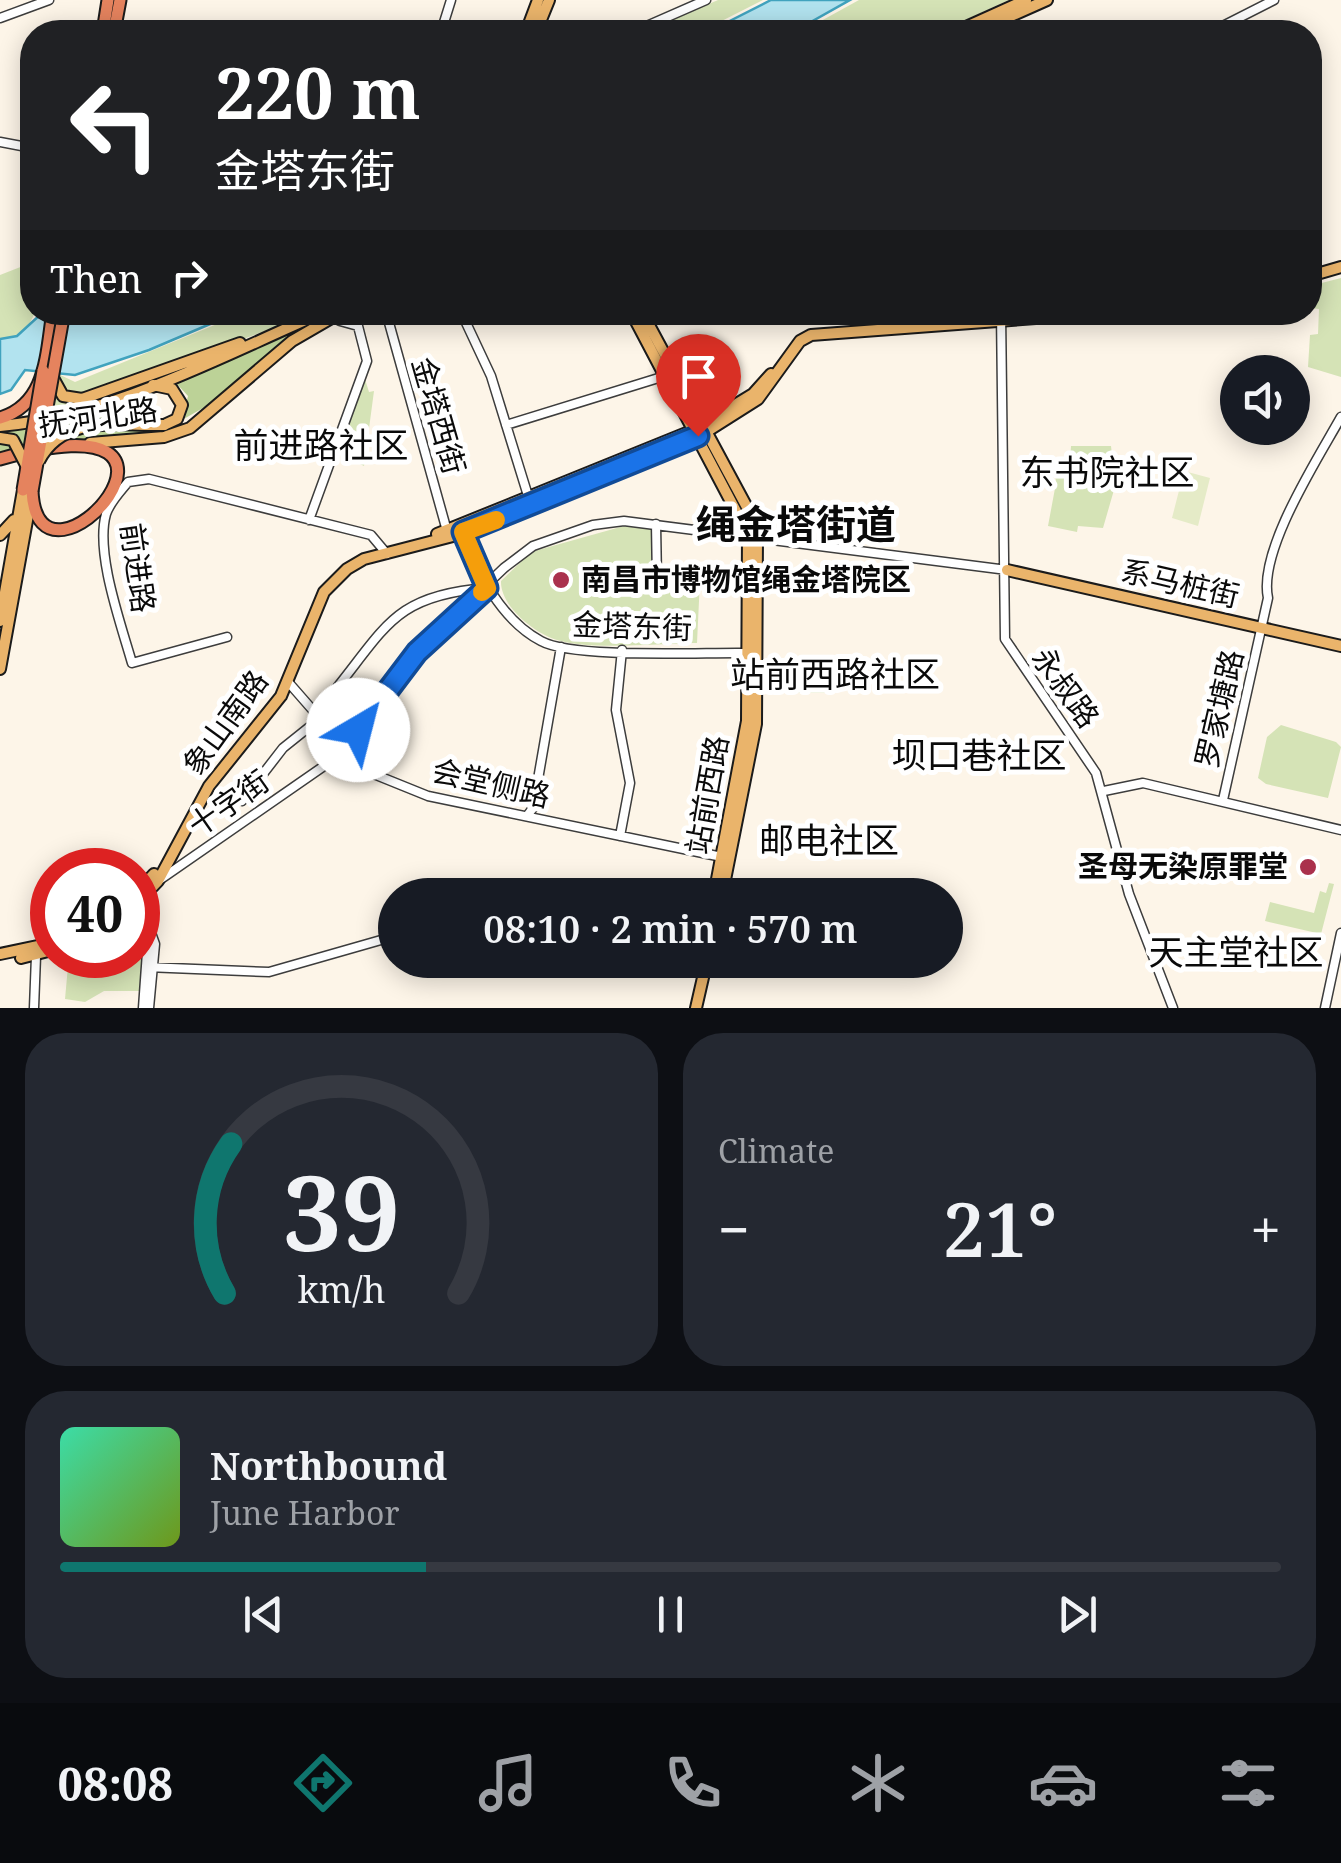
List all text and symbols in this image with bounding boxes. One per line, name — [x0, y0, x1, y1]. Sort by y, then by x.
text: 220 m — [215, 44, 421, 140]
icon: left — [50, 60, 180, 190]
text: 金塔东街 — [215, 139, 395, 200]
icon: right — [162, 250, 217, 305]
text: Then — [50, 252, 142, 304]
pin — [656, 334, 741, 437]
icon: arrive — [671, 349, 726, 404]
street label: 金塔西街 — [403, 352, 476, 479]
map controls — [1220, 355, 1310, 445]
button: sound — [1220, 355, 1310, 445]
street label: 抚河北路 — [36, 388, 160, 445]
district label: 前进路社区 — [233, 421, 409, 468]
district label: 东书院社区 — [1019, 448, 1195, 495]
district label: 绳金塔街道 — [696, 496, 896, 551]
street label: 前进路 — [112, 520, 165, 615]
street label: 系马桩街 — [1117, 549, 1243, 616]
place label: 南昌市博物馆绳金塔院区 — [581, 558, 911, 599]
marker: 南昌市博物馆绳金塔院区 — [550, 569, 572, 591]
street label: 金塔东街 — [571, 603, 693, 648]
street label: 永叔路 — [1023, 639, 1109, 736]
street label: 罗家塘路 — [1185, 646, 1252, 772]
district label: 站前西路社区 — [730, 650, 940, 697]
street label: 象山南路 — [173, 662, 277, 783]
position arrow — [306, 678, 410, 782]
district label: 坝口巷社区 — [891, 731, 1067, 778]
street label: 站前西路 — [676, 732, 737, 857]
street label: 会堂侧路 — [428, 749, 554, 816]
street label: 十字街 — [180, 760, 277, 845]
district label: 邮电社区 — [759, 816, 899, 863]
place label: 圣母无染原罪堂 — [1078, 845, 1288, 886]
speed limit sign: 40 — [30, 848, 160, 978]
marker: 圣母无染原罪堂 — [1297, 856, 1319, 878]
text: 08:10 · 2 min · 570 m — [483, 902, 858, 954]
district label: 天主堂社区 — [1148, 928, 1324, 975]
text: Climate — [718, 1129, 834, 1172]
text: 39 — [283, 1140, 400, 1281]
text: 21° — [943, 1177, 1057, 1279]
text: − — [718, 1191, 750, 1266]
text: + — [1250, 1191, 1281, 1266]
text: km/h — [298, 1265, 385, 1313]
text: Northbound — [210, 1439, 447, 1491]
text: June Harbor — [210, 1491, 399, 1534]
icon: previous — [236, 1587, 291, 1642]
icon: pause — [643, 1587, 698, 1642]
icon: next — [1050, 1587, 1105, 1642]
icon: directions — [288, 1748, 358, 1818]
icon: music — [473, 1748, 543, 1818]
icon: phone — [658, 1748, 728, 1818]
icon: climate — [843, 1748, 913, 1818]
icon: car — [1028, 1748, 1098, 1818]
icon: filters — [1213, 1748, 1283, 1818]
text: 08:08 — [58, 1753, 173, 1814]

